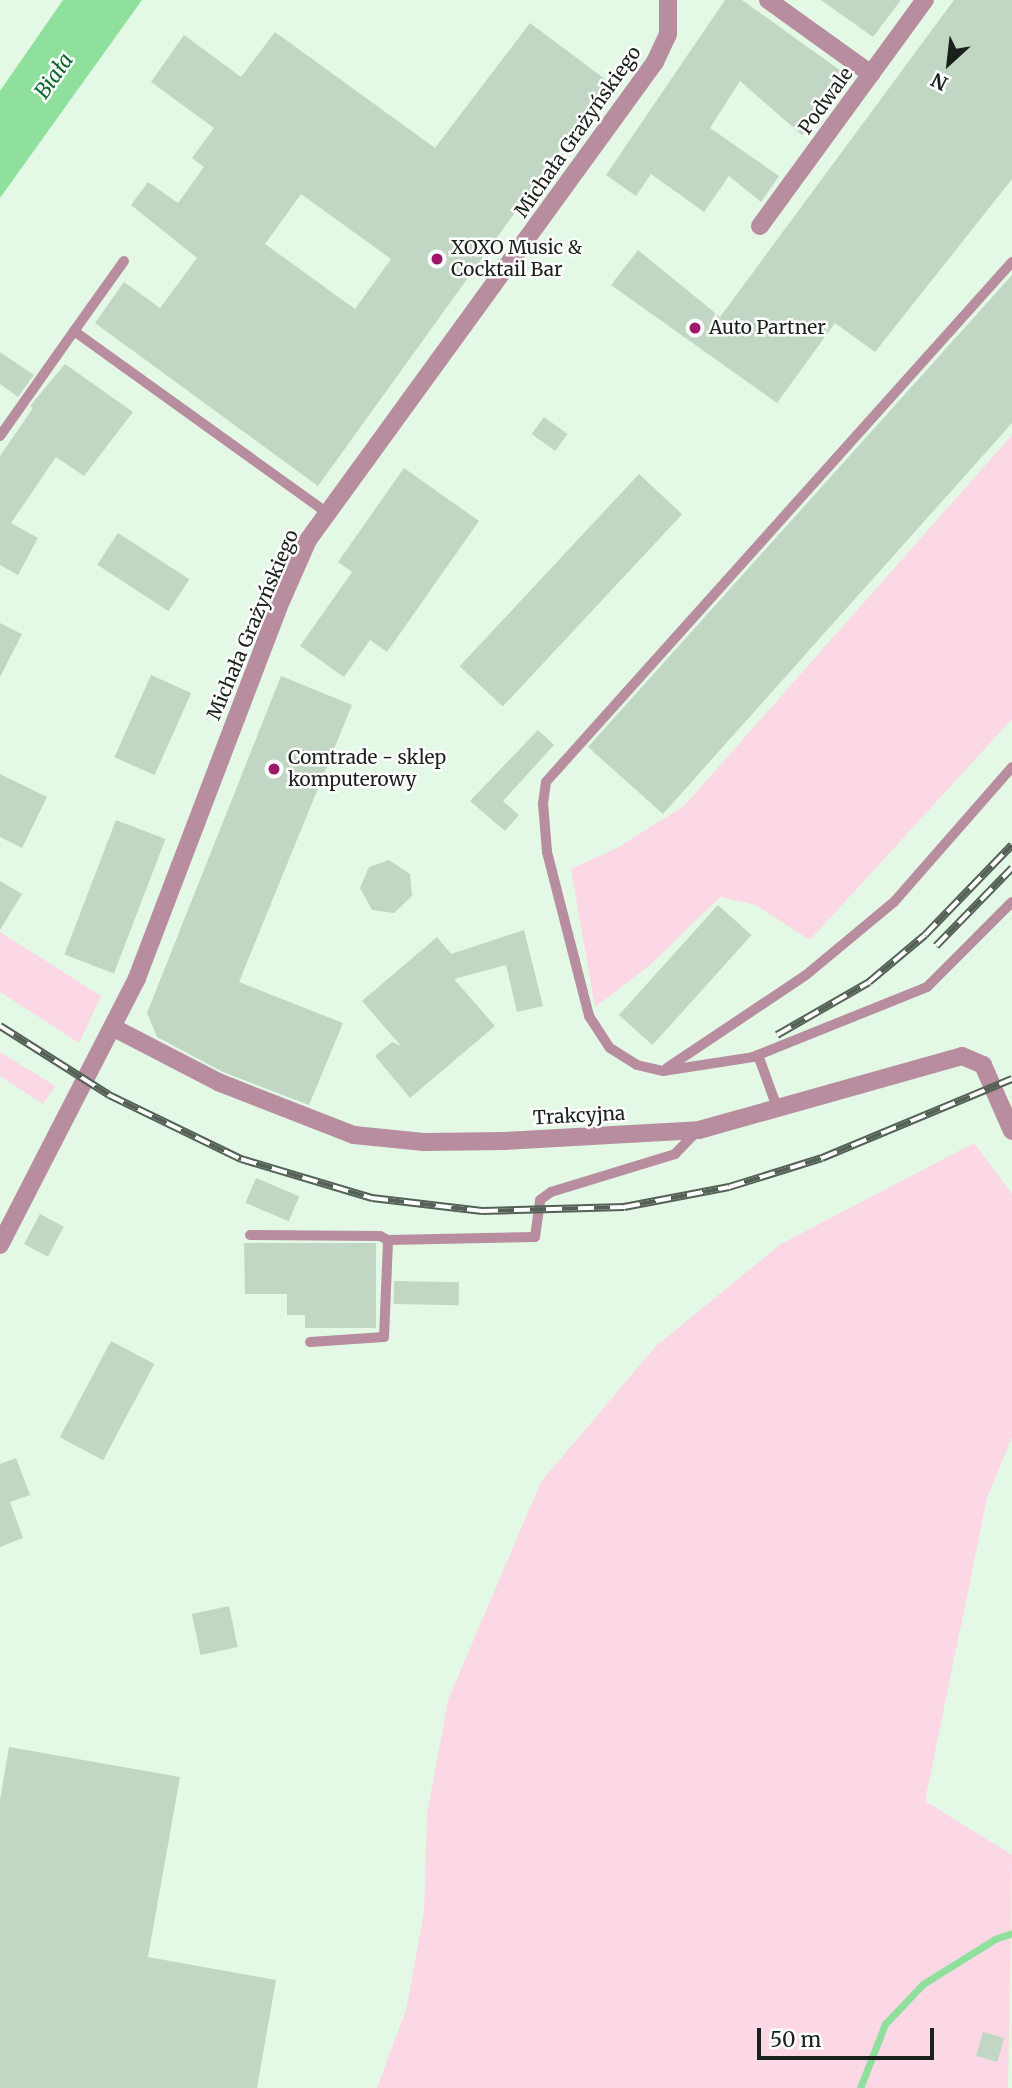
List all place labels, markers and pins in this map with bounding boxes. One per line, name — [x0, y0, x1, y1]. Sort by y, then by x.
place label: XOXO Music & Cocktail Bar — [451, 237, 582, 281]
marker: XOXO Music & Cocktail Bar — [429, 251, 445, 267]
place label: Auto Partner — [709, 317, 826, 339]
marker: Auto Partner — [687, 320, 703, 336]
place label: Comtrade - sklep komputerowy — [288, 747, 446, 791]
marker: Comtrade - sklep komputerowy — [266, 761, 282, 777]

